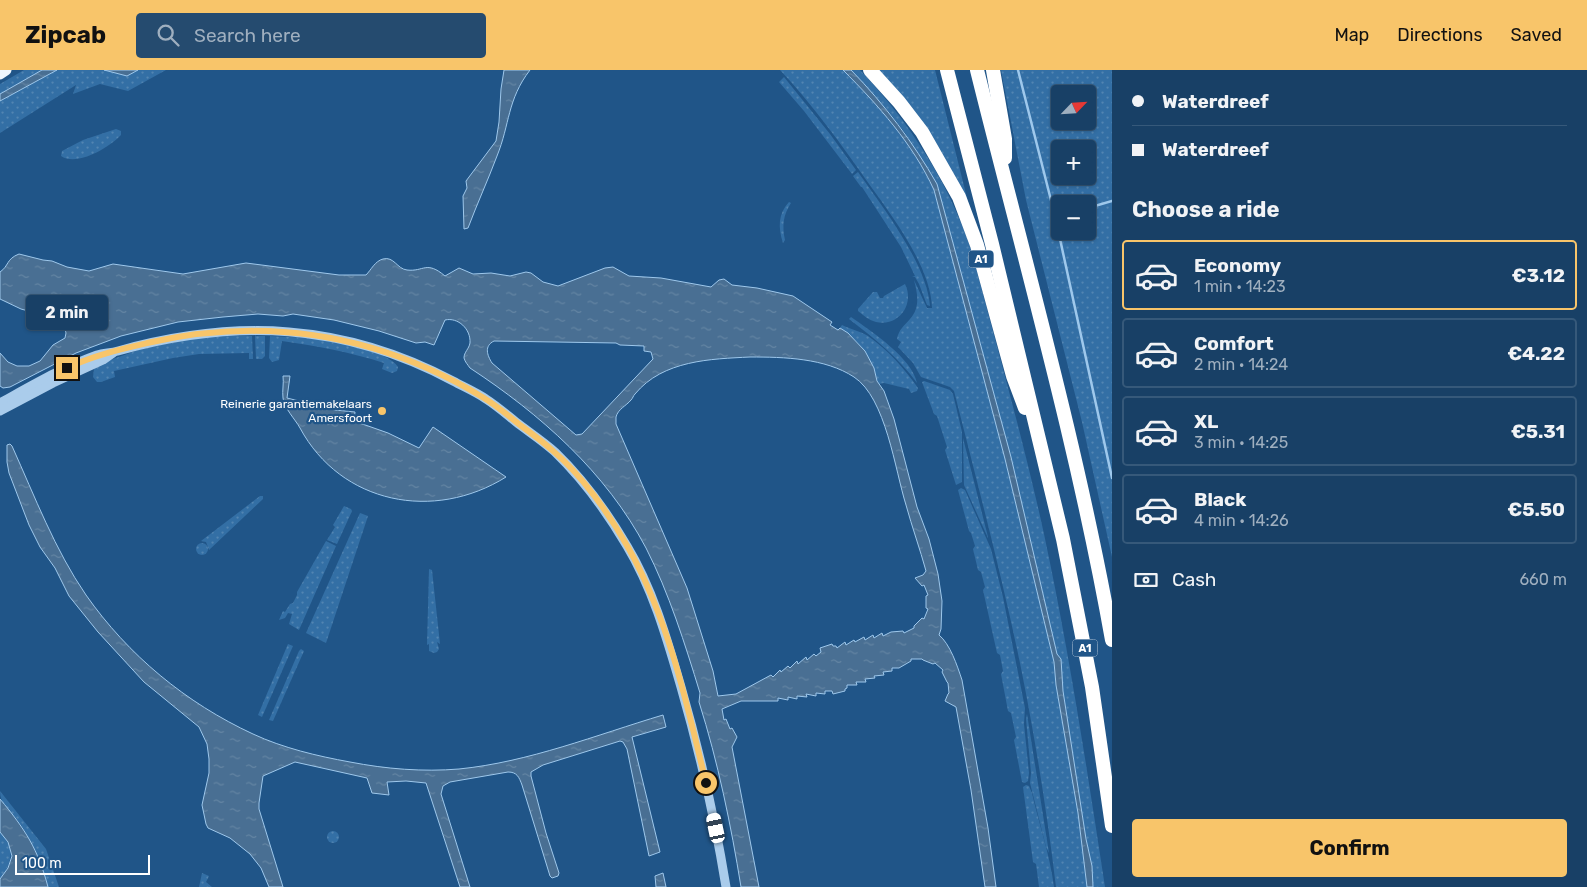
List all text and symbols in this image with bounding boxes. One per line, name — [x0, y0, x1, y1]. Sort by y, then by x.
search box — [136, 13, 486, 58]
text: Zipcab — [25, 21, 106, 49]
icon: search — [154, 21, 182, 49]
text: Search here — [194, 24, 301, 47]
text: Map — [1334, 24, 1369, 46]
text: Directions — [1397, 24, 1483, 46]
text: Saved — [1511, 24, 1562, 46]
north arrow — [1051, 85, 1096, 130]
map controls — [1051, 85, 1096, 240]
text: Waterdreef — [1162, 90, 1269, 113]
text: Waterdreef — [1162, 138, 1269, 161]
button: + — [1051, 140, 1096, 185]
button: − — [1051, 195, 1096, 240]
text: Choose a ride — [1132, 196, 1279, 223]
road number: A1 — [968, 250, 994, 268]
icon: car — [1134, 253, 1179, 298]
text: Economy — [1194, 254, 1281, 277]
text: €3.12 — [1512, 264, 1565, 287]
text: 1 min · 14:23 — [1194, 277, 1286, 296]
callout: 2 min — [26, 296, 108, 330]
text: 2 min — [45, 303, 89, 322]
icon: car — [1134, 331, 1179, 376]
text: Comfort — [1194, 332, 1274, 355]
text: €4.22 — [1507, 342, 1565, 365]
text: 2 min · 14:24 — [1194, 355, 1288, 374]
route end — [56, 357, 78, 379]
place label: Reinerie garantiemakelaars Amersfoort — [220, 397, 372, 425]
marker: Reinerie garantiemakelaars Amersfoort — [376, 405, 388, 417]
icon: car — [1134, 409, 1179, 454]
text: XL — [1194, 410, 1218, 433]
text: €5.31 — [1511, 420, 1565, 443]
text: 3 min · 14:25 — [1194, 433, 1288, 452]
icon: car — [1134, 487, 1179, 532]
text: Black — [1194, 488, 1246, 511]
text: €5.50 — [1507, 498, 1565, 521]
text: 4 min · 14:26 — [1194, 511, 1289, 530]
icon: cash — [1132, 566, 1160, 594]
text: Cash — [1172, 568, 1216, 591]
text: 660 m — [1519, 570, 1567, 589]
road number: A1 — [1072, 640, 1098, 656]
route start — [695, 772, 717, 794]
car — [705, 812, 726, 844]
button: Confirm — [1132, 819, 1567, 877]
scale bar — [15, 852, 150, 875]
text: 100 m — [22, 855, 62, 872]

